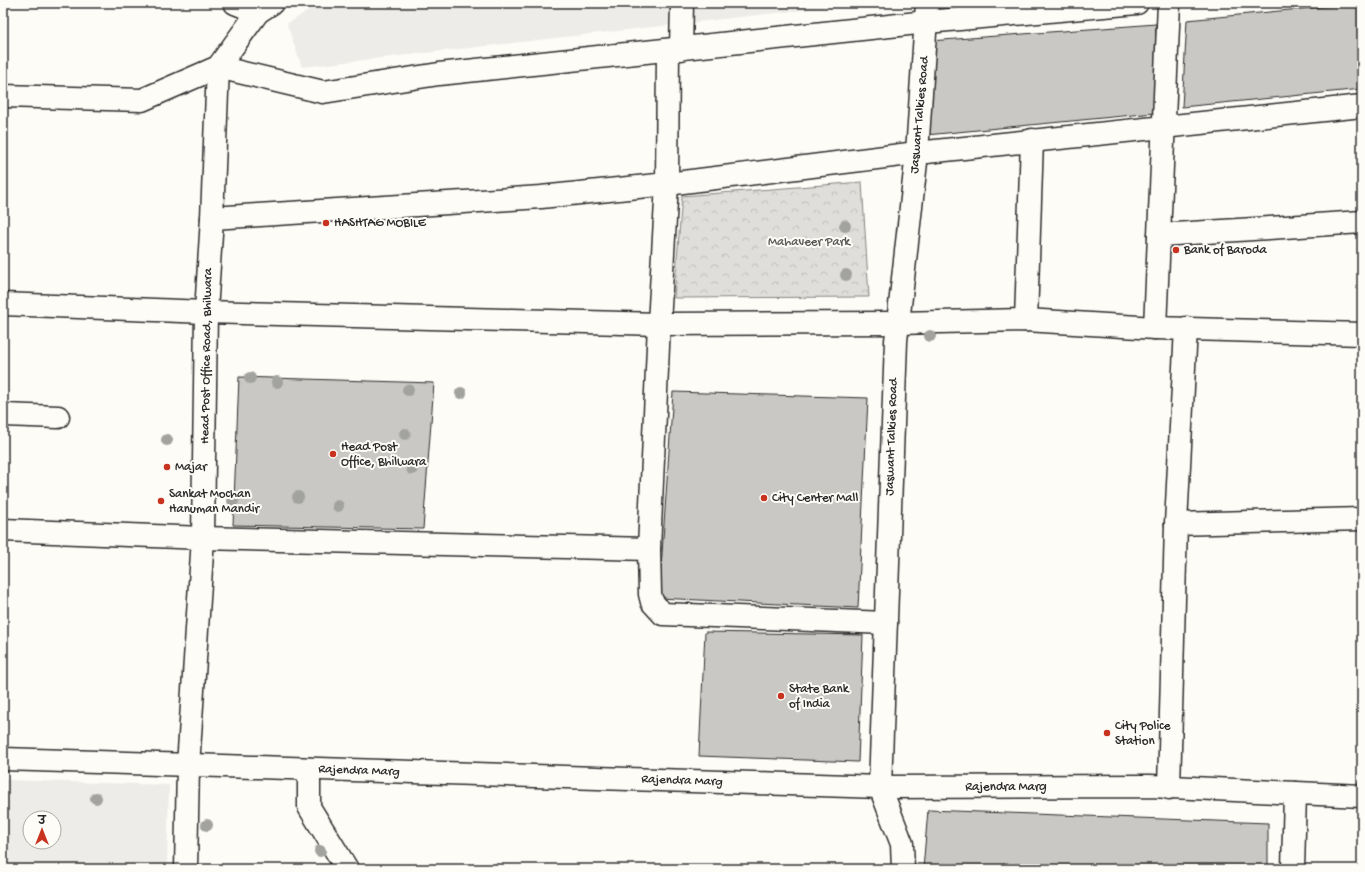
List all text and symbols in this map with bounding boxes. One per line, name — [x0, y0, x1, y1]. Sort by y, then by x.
street label: Jaswant Talkies Road — [907, 54, 933, 174]
place label: HASHTAG MOBILE — [334, 216, 427, 231]
marker: HASHTAG MOBILE — [321, 218, 331, 228]
park label: Mahaveer Park — [768, 235, 851, 250]
place label: Bank of Baroda — [1183, 243, 1268, 258]
marker: Bank of Baroda — [1171, 245, 1181, 255]
street label: Head Post Office Road, Bhilwara — [198, 267, 216, 444]
street label: Jaswant Talkies Road — [882, 377, 902, 496]
place label: Head Post Office, Bhilwara — [341, 440, 427, 470]
marker: Head Post Office, Bhilwara — [328, 449, 338, 459]
place label: Majar — [175, 460, 208, 475]
marker: Majar — [162, 462, 172, 472]
place label: Sankat Mochan Hanuman Mandir — [169, 487, 260, 517]
place label: City Center Mall — [772, 491, 858, 506]
marker: City Center Mall — [759, 493, 769, 503]
marker: Sankat Mochan Hanuman Mandir — [156, 496, 166, 506]
place label: State Bank of India — [789, 682, 850, 712]
marker: State Bank of India — [776, 691, 786, 701]
place label: City Police Station — [1115, 719, 1171, 749]
marker: City Police Station — [1102, 728, 1112, 738]
street label: Rajendra Marg — [318, 762, 400, 780]
street label: Rajendra Marg — [641, 772, 723, 790]
street label: Rajendra Marg — [965, 780, 1047, 795]
north arrow — [22, 810, 62, 850]
text: उ — [37, 815, 47, 828]

